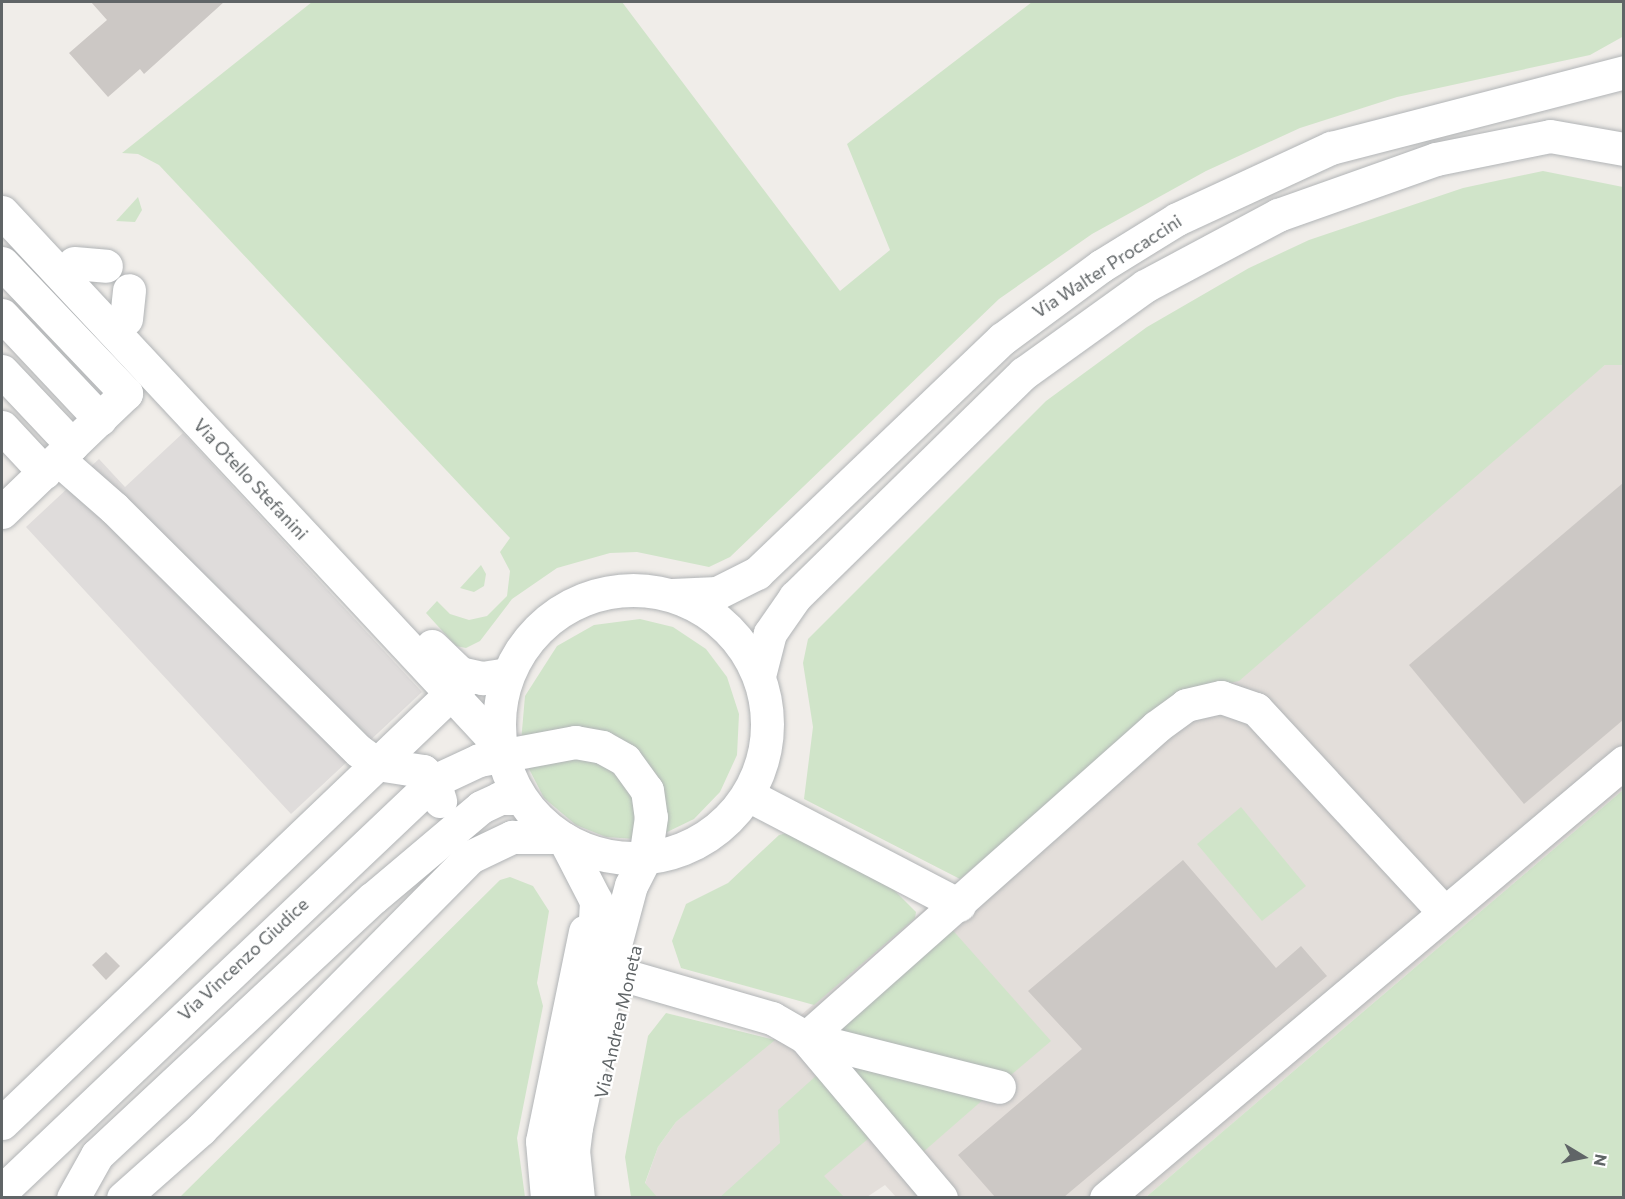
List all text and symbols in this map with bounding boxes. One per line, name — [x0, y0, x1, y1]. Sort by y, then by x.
street label: Via Walter Procaccini — [1028, 210, 1186, 322]
street label: Via Otello Stefanini — [189, 414, 313, 544]
street label: Via Vincenzo Giudice — [173, 893, 313, 1025]
street label: Via Andrea Moneta — [590, 943, 646, 1101]
north arrow — [1553, 1127, 1613, 1187]
text: N — [1591, 1153, 1612, 1168]

